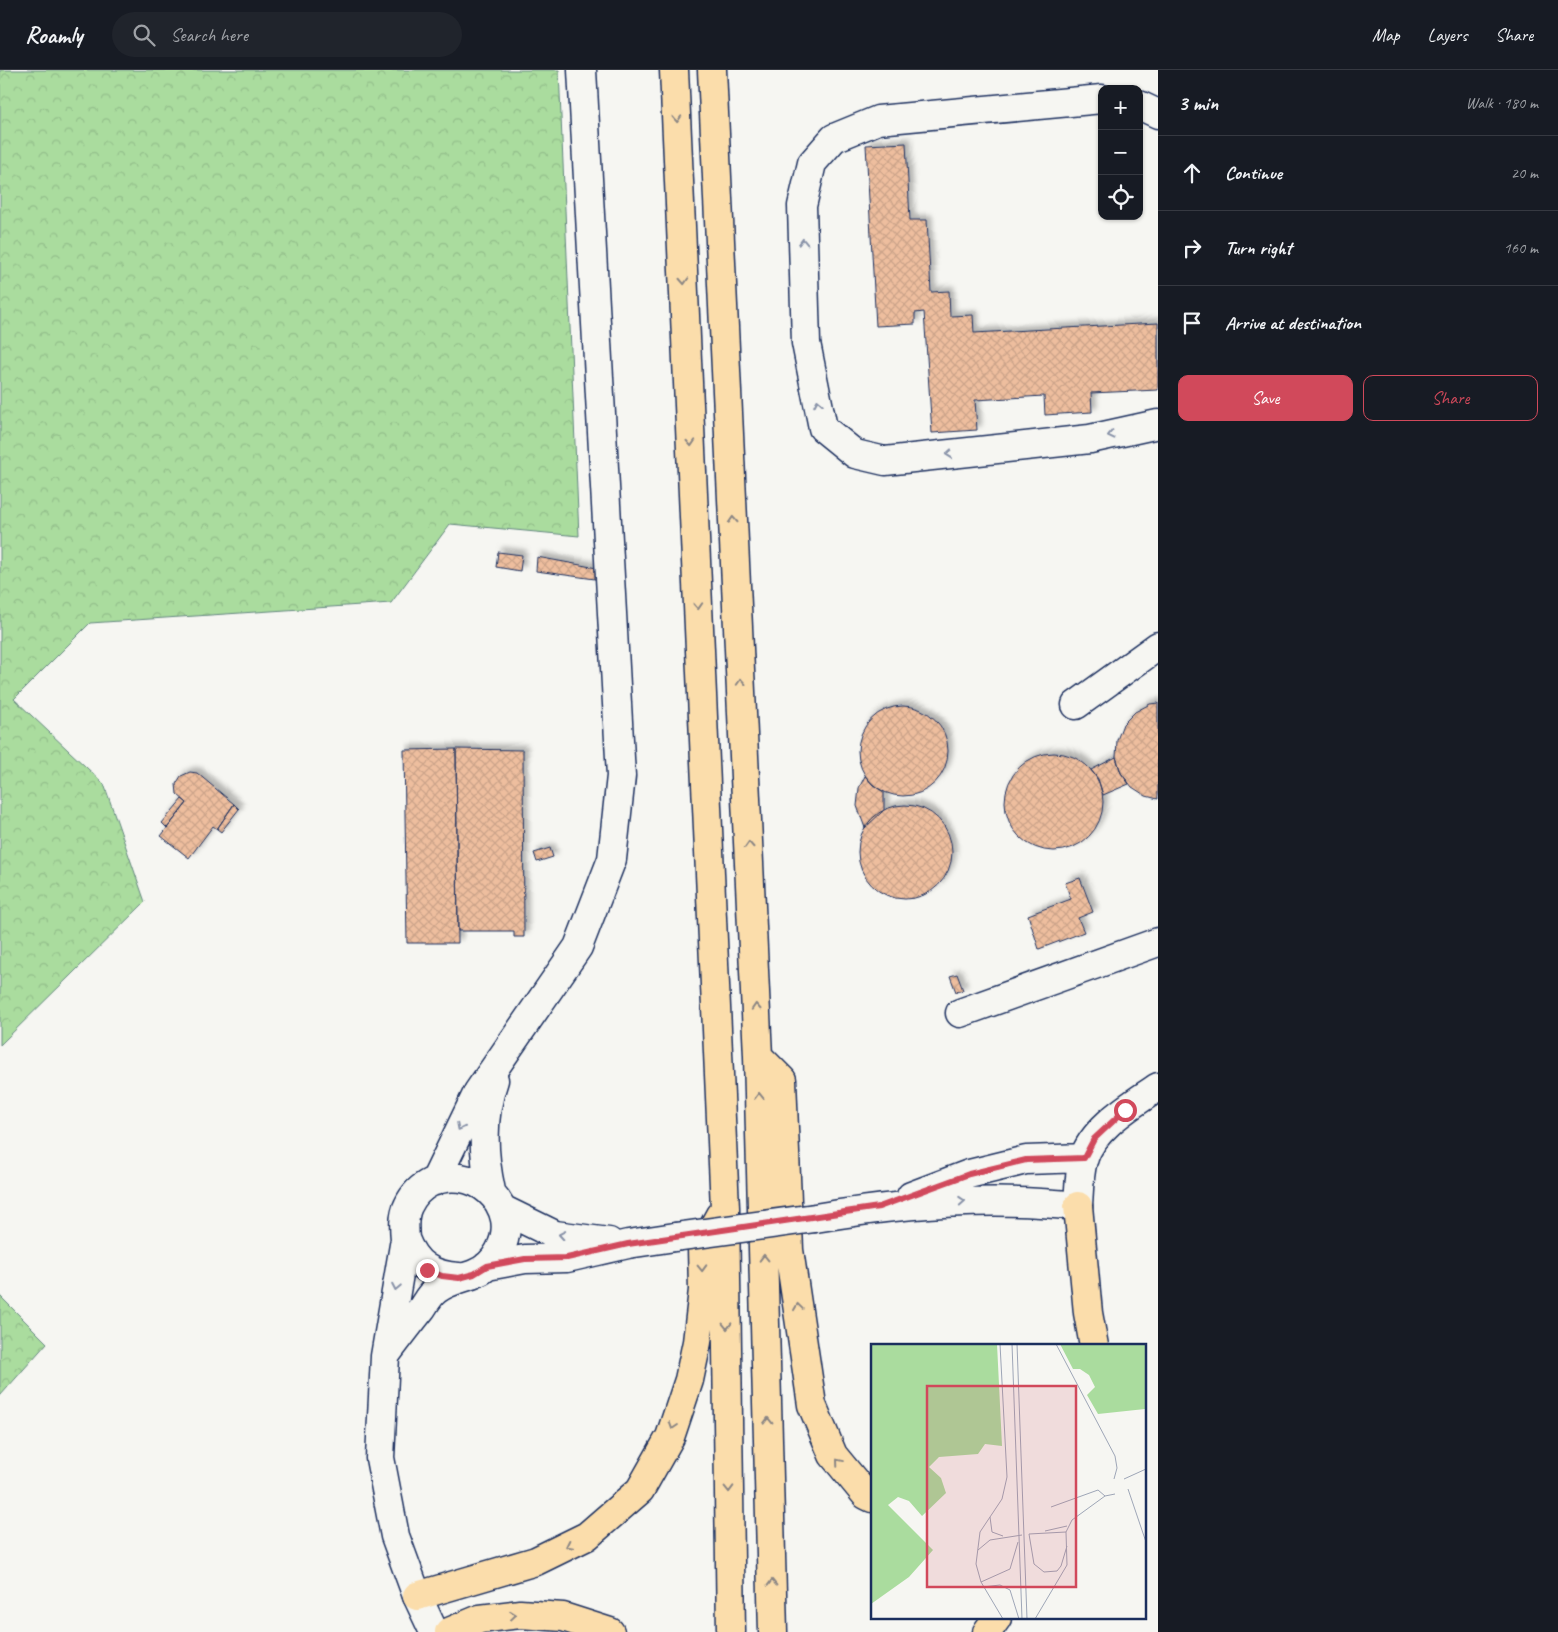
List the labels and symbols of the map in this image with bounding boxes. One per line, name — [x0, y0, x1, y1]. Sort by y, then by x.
one-way arrow — [671, 115, 682, 123]
one-way arrow — [798, 237, 808, 245]
one-way arrow — [678, 277, 689, 285]
one-way arrow — [813, 399, 824, 407]
one-way arrow — [1106, 429, 1115, 440]
one-way arrow — [686, 440, 696, 448]
one-way arrow — [945, 448, 953, 459]
one-way arrow — [728, 516, 739, 524]
one-way arrow — [693, 602, 704, 610]
one-way arrow — [736, 678, 746, 686]
one-way arrow — [743, 840, 754, 848]
one-way arrow — [751, 1003, 762, 1011]
one-way arrow — [754, 1092, 765, 1100]
route start — [1114, 1099, 1137, 1122]
one-way arrow — [456, 1122, 466, 1131]
one-way arrow — [959, 1196, 967, 1207]
one-way arrow — [558, 1231, 566, 1241]
one-way arrow — [758, 1254, 769, 1262]
route end — [416, 1259, 439, 1282]
one-way arrow — [697, 1264, 708, 1272]
one-way arrow — [391, 1283, 401, 1292]
one-way arrow — [793, 1303, 803, 1312]
one-way arrow — [722, 1323, 732, 1331]
inset map — [871, 1344, 1146, 1620]
one-way arrow — [763, 1417, 773, 1424]
one-way arrow — [669, 1422, 679, 1430]
one-way arrow — [836, 1459, 845, 1468]
one-way arrow — [724, 1486, 734, 1493]
one-way arrow — [565, 1539, 574, 1549]
one-way arrow — [767, 1579, 777, 1587]
one-way arrow — [509, 1610, 517, 1621]

